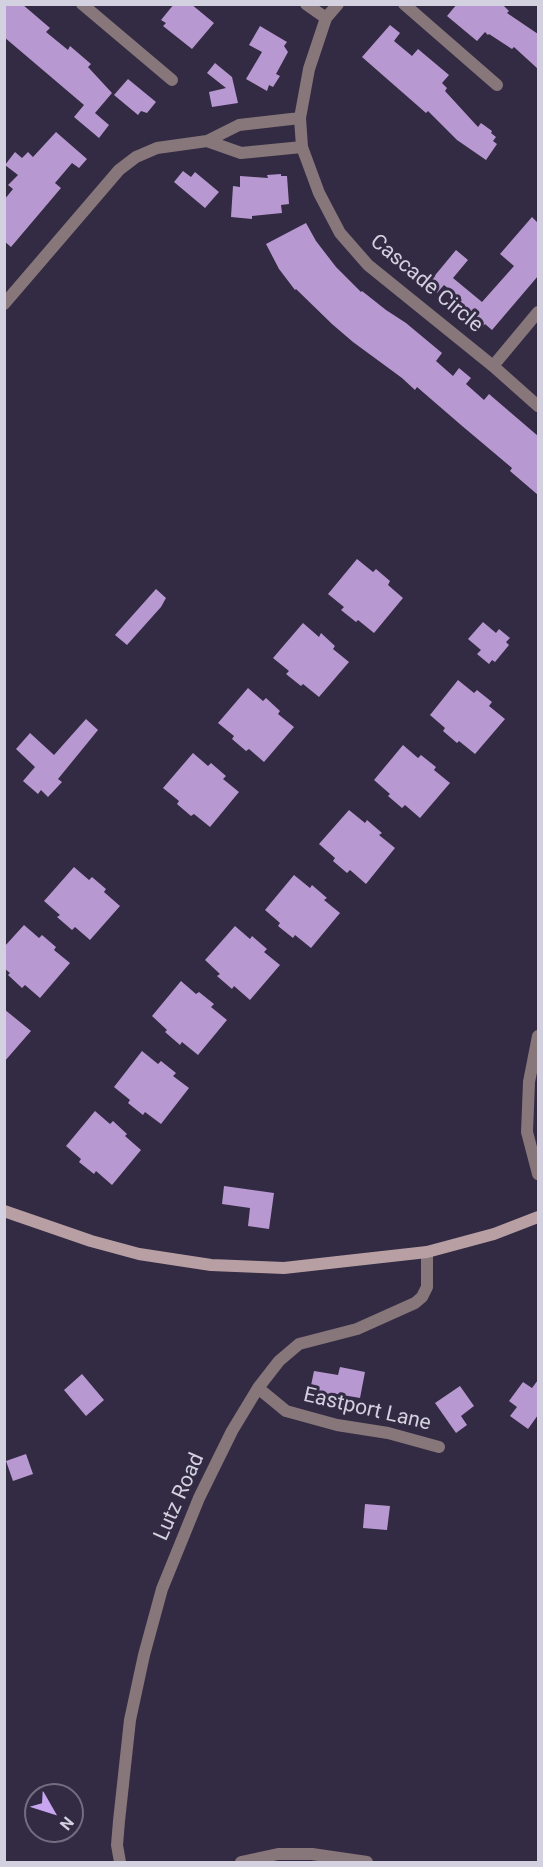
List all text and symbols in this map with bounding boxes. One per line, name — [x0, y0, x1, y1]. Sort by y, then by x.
street label: Cascade Circle — [364, 230, 488, 338]
street label: Eastport Lane — [301, 1383, 433, 1437]
street label: Lutz Road — [150, 1449, 210, 1545]
north arrow — [24, 1783, 84, 1843]
text: N — [56, 1813, 78, 1834]

